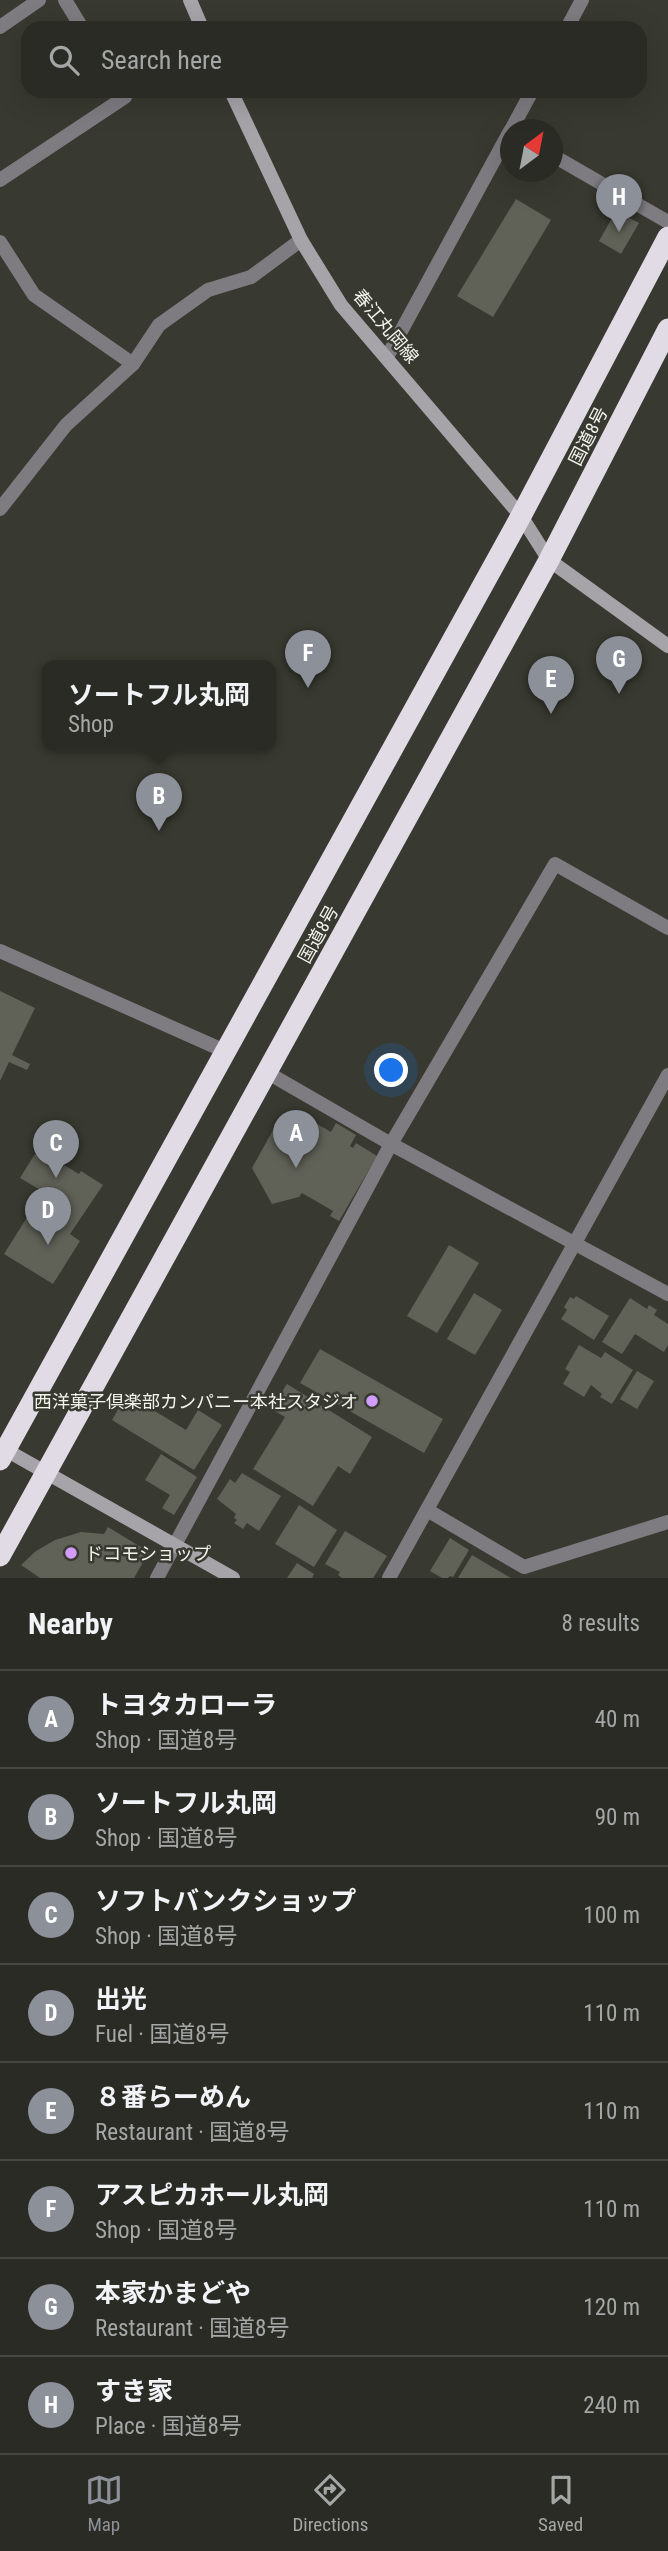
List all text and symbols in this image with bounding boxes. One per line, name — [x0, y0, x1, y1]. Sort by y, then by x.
search box — [21, 21, 647, 98]
icon: search — [45, 41, 83, 79]
text: Search here — [101, 45, 222, 75]
north arrow — [500, 119, 563, 182]
pin: H — [596, 174, 642, 232]
street label: 春江丸岡線 — [349, 285, 423, 367]
street label: 国道8号 — [564, 403, 612, 469]
pin: F — [285, 630, 331, 688]
pin: G — [596, 636, 642, 694]
pin: E — [528, 656, 574, 714]
popup — [42, 660, 276, 751]
text: ソートフル丸岡 — [68, 680, 250, 710]
text: Shop — [68, 711, 114, 738]
pin: B — [136, 773, 182, 831]
street label: 国道8号 — [294, 901, 342, 967]
your location — [374, 1053, 408, 1087]
pin: A — [273, 1110, 319, 1168]
pin: C — [33, 1120, 79, 1178]
pin: D — [25, 1187, 71, 1245]
place label: 西洋菓子倶楽部カンパニー本社スタジオ — [34, 1391, 358, 1412]
marker: 西洋菓子倶楽部カンパニー本社スタジオ — [364, 1393, 380, 1409]
place label: ドコモショップ — [85, 1543, 211, 1564]
marker: ドコモショップ — [63, 1545, 79, 1561]
text: Nearby — [28, 1606, 113, 1641]
text: 8 results — [562, 1610, 640, 1637]
text: トヨタカローラ — [95, 1690, 277, 1720]
text: A — [44, 1706, 58, 1733]
text: 40 m — [595, 1706, 640, 1733]
text: Shop · 国道8号 — [95, 1727, 237, 1754]
text: ソートフル丸岡 — [95, 1788, 277, 1818]
text: B — [45, 1804, 57, 1831]
text: 90 m — [595, 1804, 640, 1831]
text: Shop · 国道8号 — [95, 1825, 237, 1852]
text: ソフトバンクショップ — [95, 1886, 356, 1916]
text: C — [44, 1902, 58, 1929]
text: 100 m — [583, 1902, 640, 1929]
text: Shop · 国道8号 — [95, 1923, 237, 1950]
text: 出光 — [95, 1984, 147, 2014]
text: D — [45, 2000, 58, 2027]
text: 110 m — [583, 2000, 640, 2027]
text: Fuel · 国道8号 — [95, 2021, 230, 2048]
text: ８番らーめん — [95, 2082, 251, 2112]
text: E — [45, 2098, 57, 2125]
text: 110 m — [583, 2098, 640, 2125]
text: Restaurant · 国道8号 — [95, 2119, 289, 2146]
text: アスピカホール丸岡 — [95, 2180, 329, 2210]
text: F — [46, 2196, 56, 2223]
text: 110 m — [583, 2196, 640, 2223]
text: Shop · 国道8号 — [95, 2217, 237, 2244]
text: 本家かまどや — [95, 2278, 251, 2308]
text: G — [44, 2294, 58, 2321]
text: 120 m — [583, 2294, 640, 2321]
text: Restaurant · 国道8号 — [95, 2315, 289, 2342]
text: すき家 — [95, 2376, 173, 2406]
text: H — [44, 2392, 58, 2419]
text: 240 m — [583, 2392, 640, 2419]
text: Place · 国道8号 — [95, 2413, 242, 2440]
tab: Map — [85, 2471, 123, 2536]
tab: Directions — [292, 2471, 368, 2536]
tab: Saved — [538, 2471, 583, 2536]

